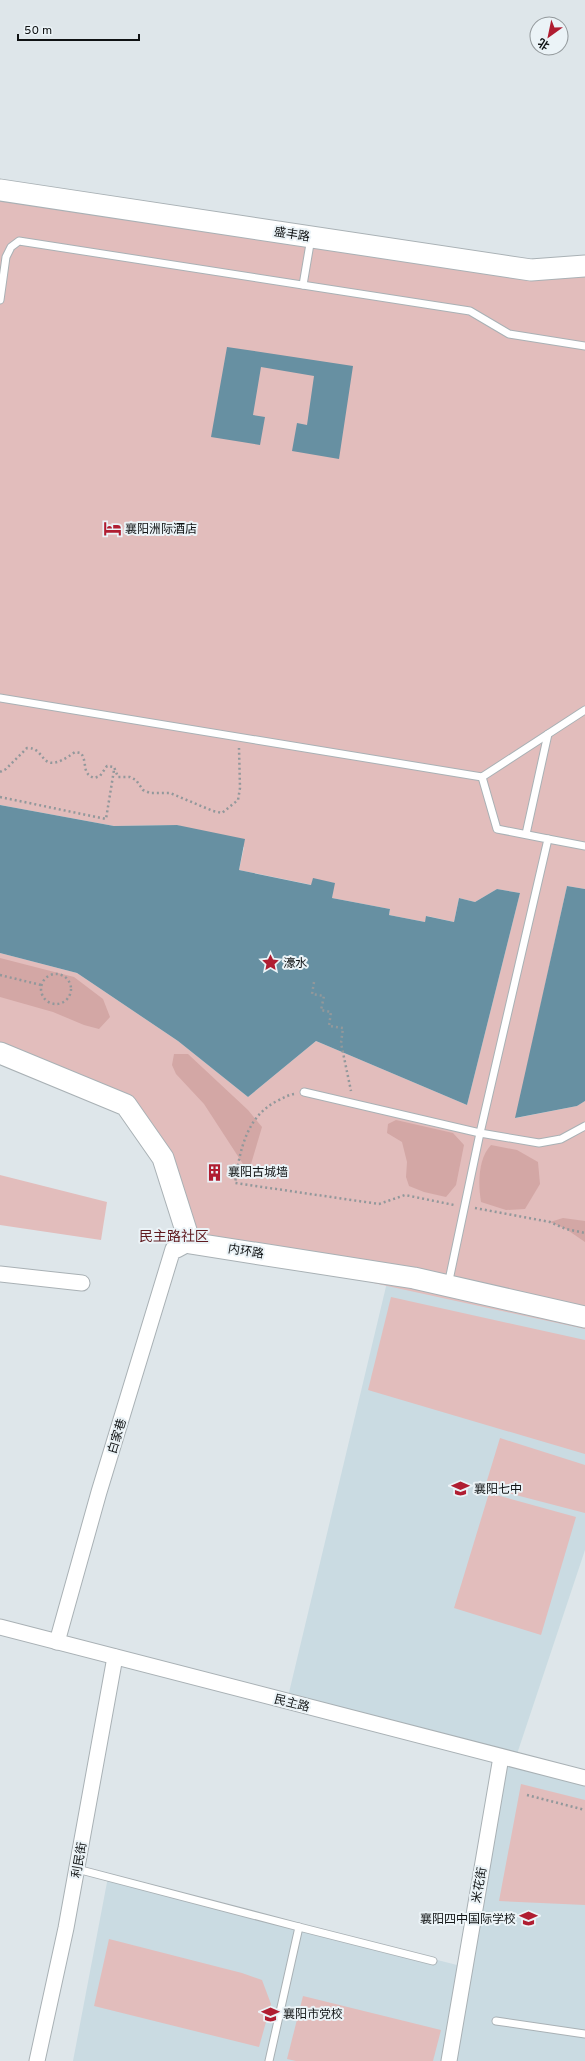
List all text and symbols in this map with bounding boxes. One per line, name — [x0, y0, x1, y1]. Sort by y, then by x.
scale bar — [18, 16, 139, 42]
north arrow — [529, 16, 569, 56]
text: 50 m — [24, 23, 52, 39]
text: 北 — [536, 35, 553, 52]
street label: 盛丰路 — [273, 224, 311, 246]
hotel icon: 襄阳洲际酒店 — [102, 519, 122, 539]
place label: 襄阳洲际酒店 — [125, 522, 197, 538]
place icon: 濠水 — [260, 953, 280, 973]
place label: 濠水 — [283, 956, 307, 972]
building icon: 襄阳古城墙 — [205, 1162, 225, 1182]
place label: 襄阳古城墙 — [228, 1165, 288, 1181]
district label: 民主路社区 — [139, 1229, 209, 1246]
street label: 内环路 — [227, 1241, 265, 1263]
street label: 白家巷 — [105, 1417, 131, 1456]
school or university icon: 襄阳七中 — [451, 1479, 471, 1499]
place label: 襄阳七中 — [474, 1482, 522, 1498]
street label: 民主路 — [272, 1692, 311, 1716]
street label: 利民街 — [69, 1841, 91, 1879]
street label: 米花街 — [469, 1866, 491, 1904]
school or university icon: 襄阳四中国际学校 — [519, 1909, 539, 1929]
place label: 襄阳四中国际学校 — [420, 1912, 516, 1928]
school or university icon: 襄阳市党校 — [260, 2004, 280, 2024]
place label: 襄阳市党校 — [283, 2007, 343, 2023]

